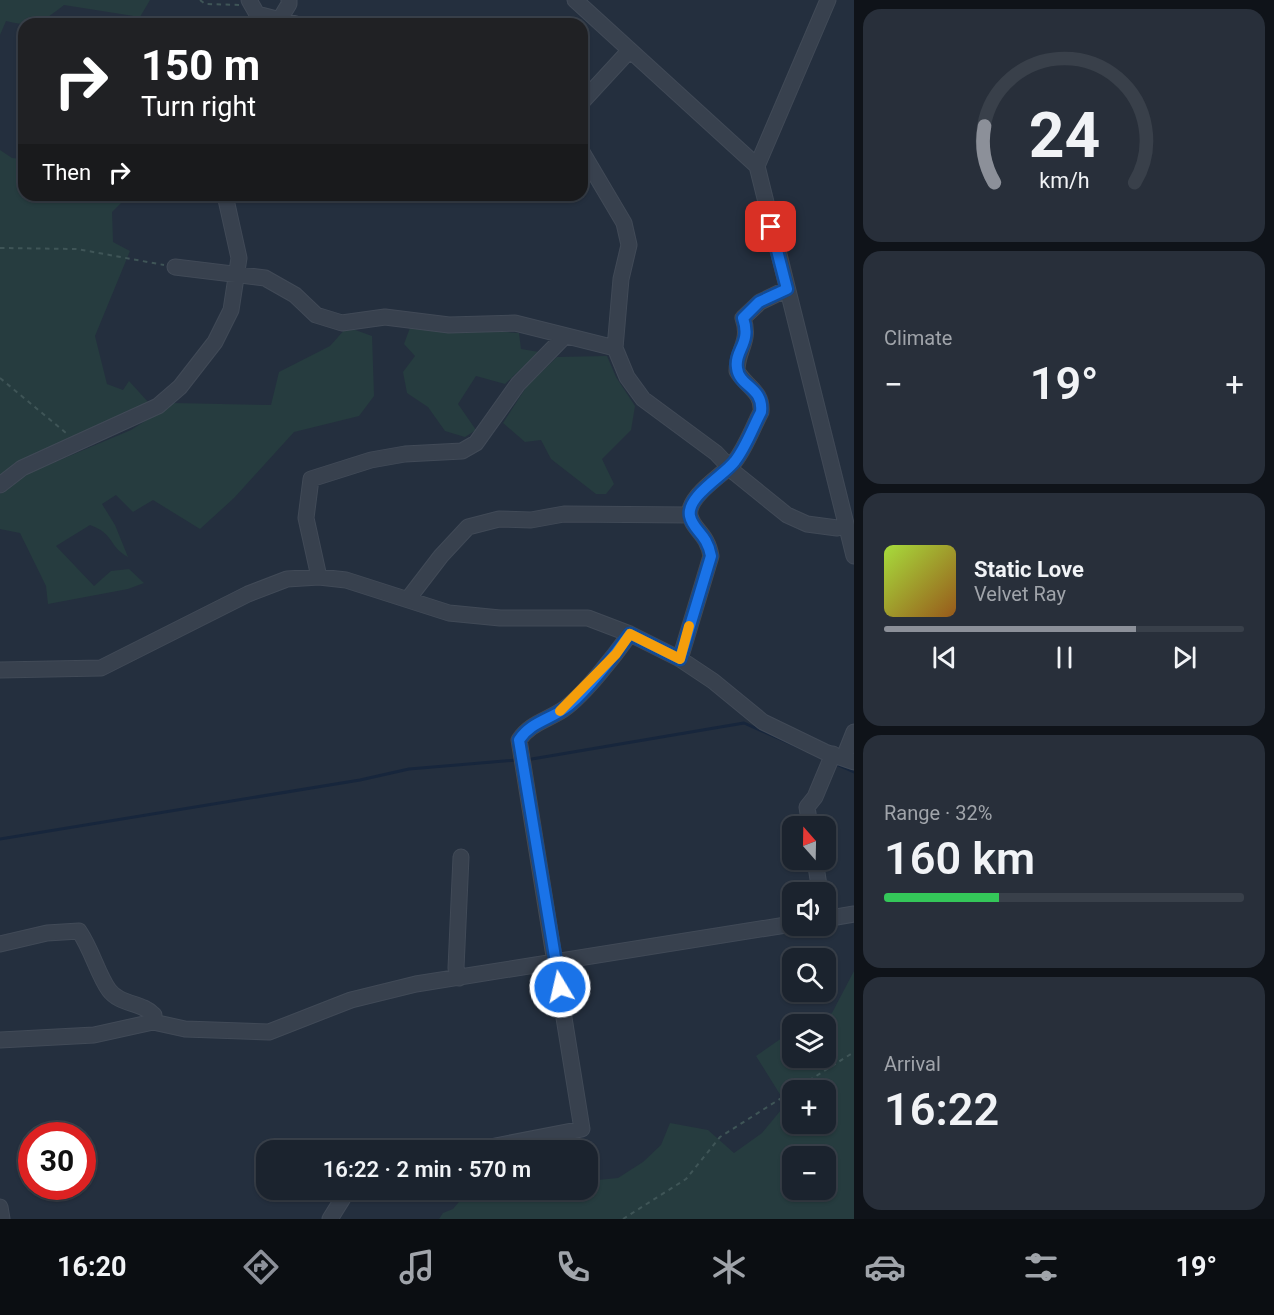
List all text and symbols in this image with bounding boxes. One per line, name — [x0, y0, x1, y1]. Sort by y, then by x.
text: 150 m — [141, 41, 260, 90]
icon: right — [42, 42, 120, 120]
text: Turn right — [141, 91, 256, 123]
text: 24 — [1028, 99, 1100, 172]
icon: right — [103, 156, 136, 189]
text: Then — [42, 160, 91, 185]
text: km/h — [1039, 168, 1089, 193]
pin — [745, 201, 796, 252]
icon: arrive — [754, 210, 787, 243]
text: Climate — [884, 326, 952, 350]
text: 19° — [1030, 357, 1098, 410]
text: − — [884, 365, 903, 404]
text: + — [1225, 365, 1244, 404]
text: Static Love — [974, 557, 1084, 582]
text: Velvet Ray — [974, 582, 1066, 606]
icon: previous — [928, 641, 961, 674]
icon: pause — [1048, 641, 1081, 674]
icon: next — [1168, 641, 1201, 674]
text: Range · 32% — [884, 801, 992, 825]
north arrow — [782, 816, 836, 870]
map controls — [782, 816, 836, 1200]
text: 160 km — [884, 832, 1035, 885]
button: sound — [782, 882, 836, 936]
button: search — [782, 948, 836, 1002]
position arrow — [528, 955, 592, 1019]
button: layers — [782, 1014, 836, 1068]
text: Arrival — [884, 1052, 941, 1076]
button: + — [782, 1080, 836, 1134]
text: 16:22 — [884, 1083, 999, 1136]
speed limit sign: 30 — [18, 1122, 96, 1200]
button: − — [782, 1146, 836, 1200]
text: 16:22 · 2 min · 570 m — [323, 1157, 531, 1182]
icon: directions — [240, 1246, 282, 1288]
icon: music — [396, 1246, 438, 1288]
icon: phone — [552, 1246, 594, 1288]
icon: climate — [708, 1246, 750, 1288]
icon: car — [864, 1246, 906, 1288]
icon: filters — [1020, 1246, 1062, 1288]
text: 16:20 — [57, 1251, 127, 1283]
text: 19° — [1176, 1251, 1217, 1283]

